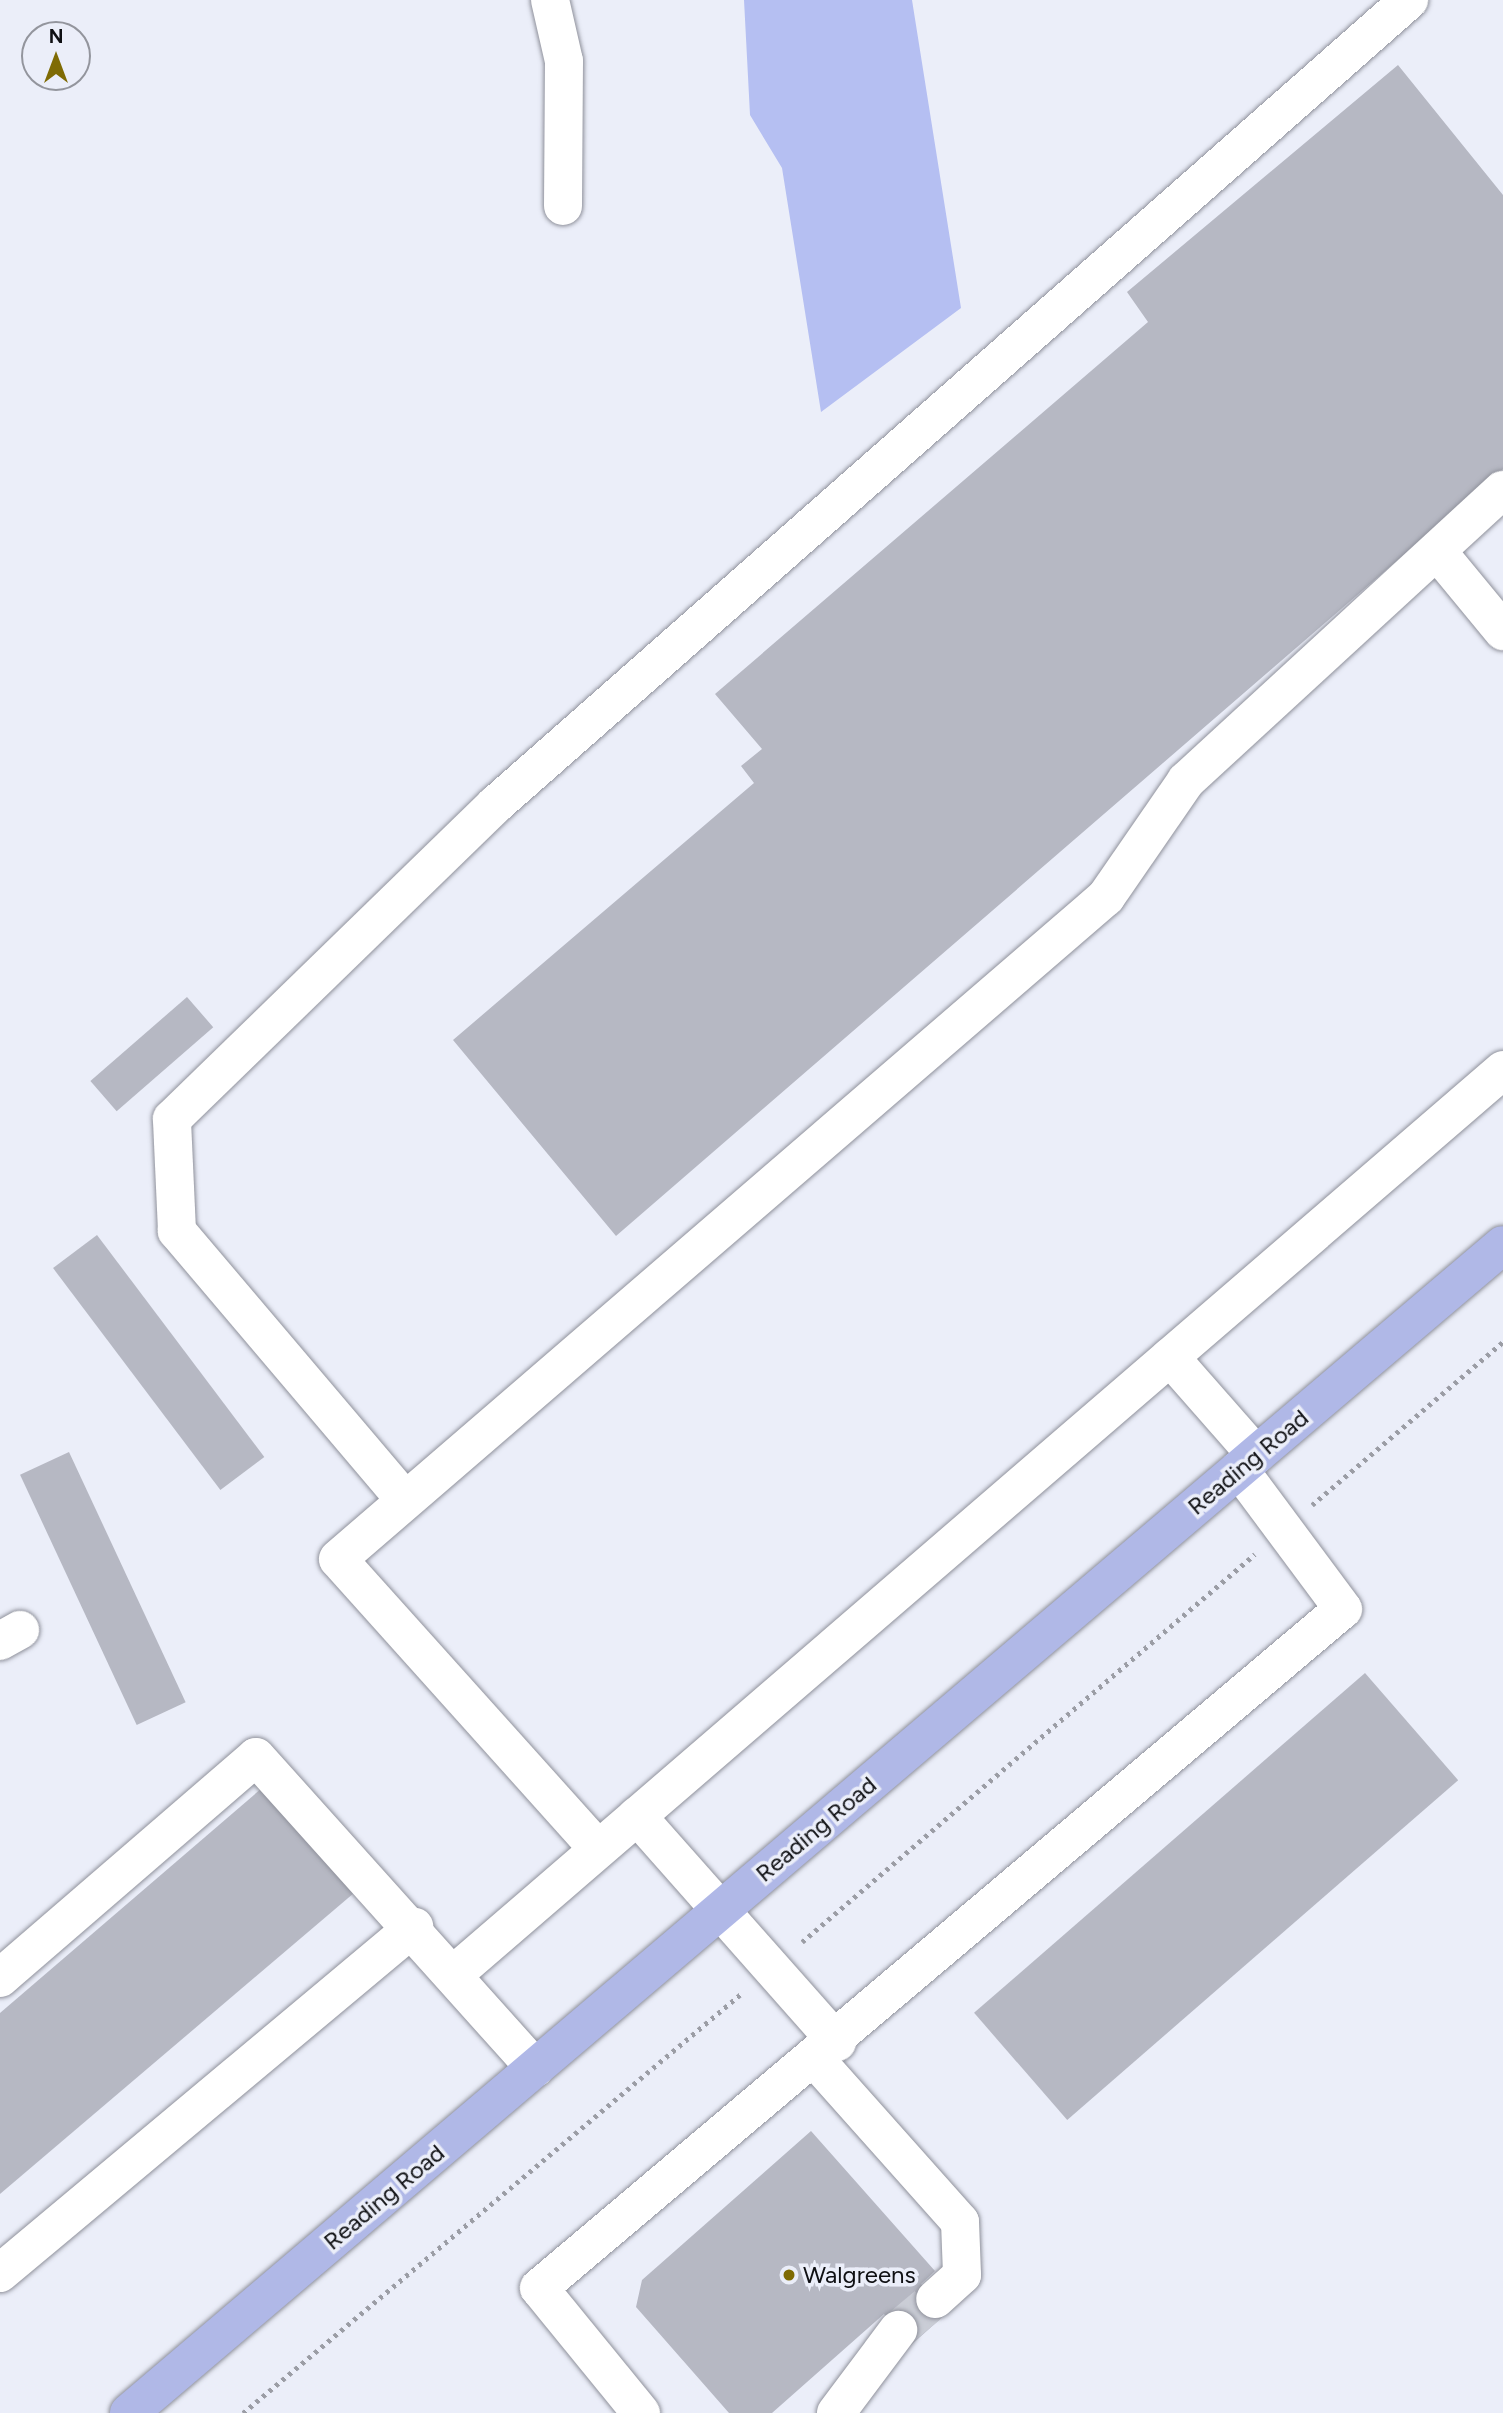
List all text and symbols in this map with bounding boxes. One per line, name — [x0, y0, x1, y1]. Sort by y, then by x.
north arrow — [21, 21, 91, 91]
text: N — [49, 25, 63, 48]
street label: Reading Road — [1182, 1403, 1314, 1521]
street label: Reading Road — [750, 1770, 882, 1888]
street label: Reading Road — [318, 2138, 450, 2256]
place label: Walgreens — [803, 2261, 916, 2289]
marker: Walgreens — [781, 2267, 797, 2283]

